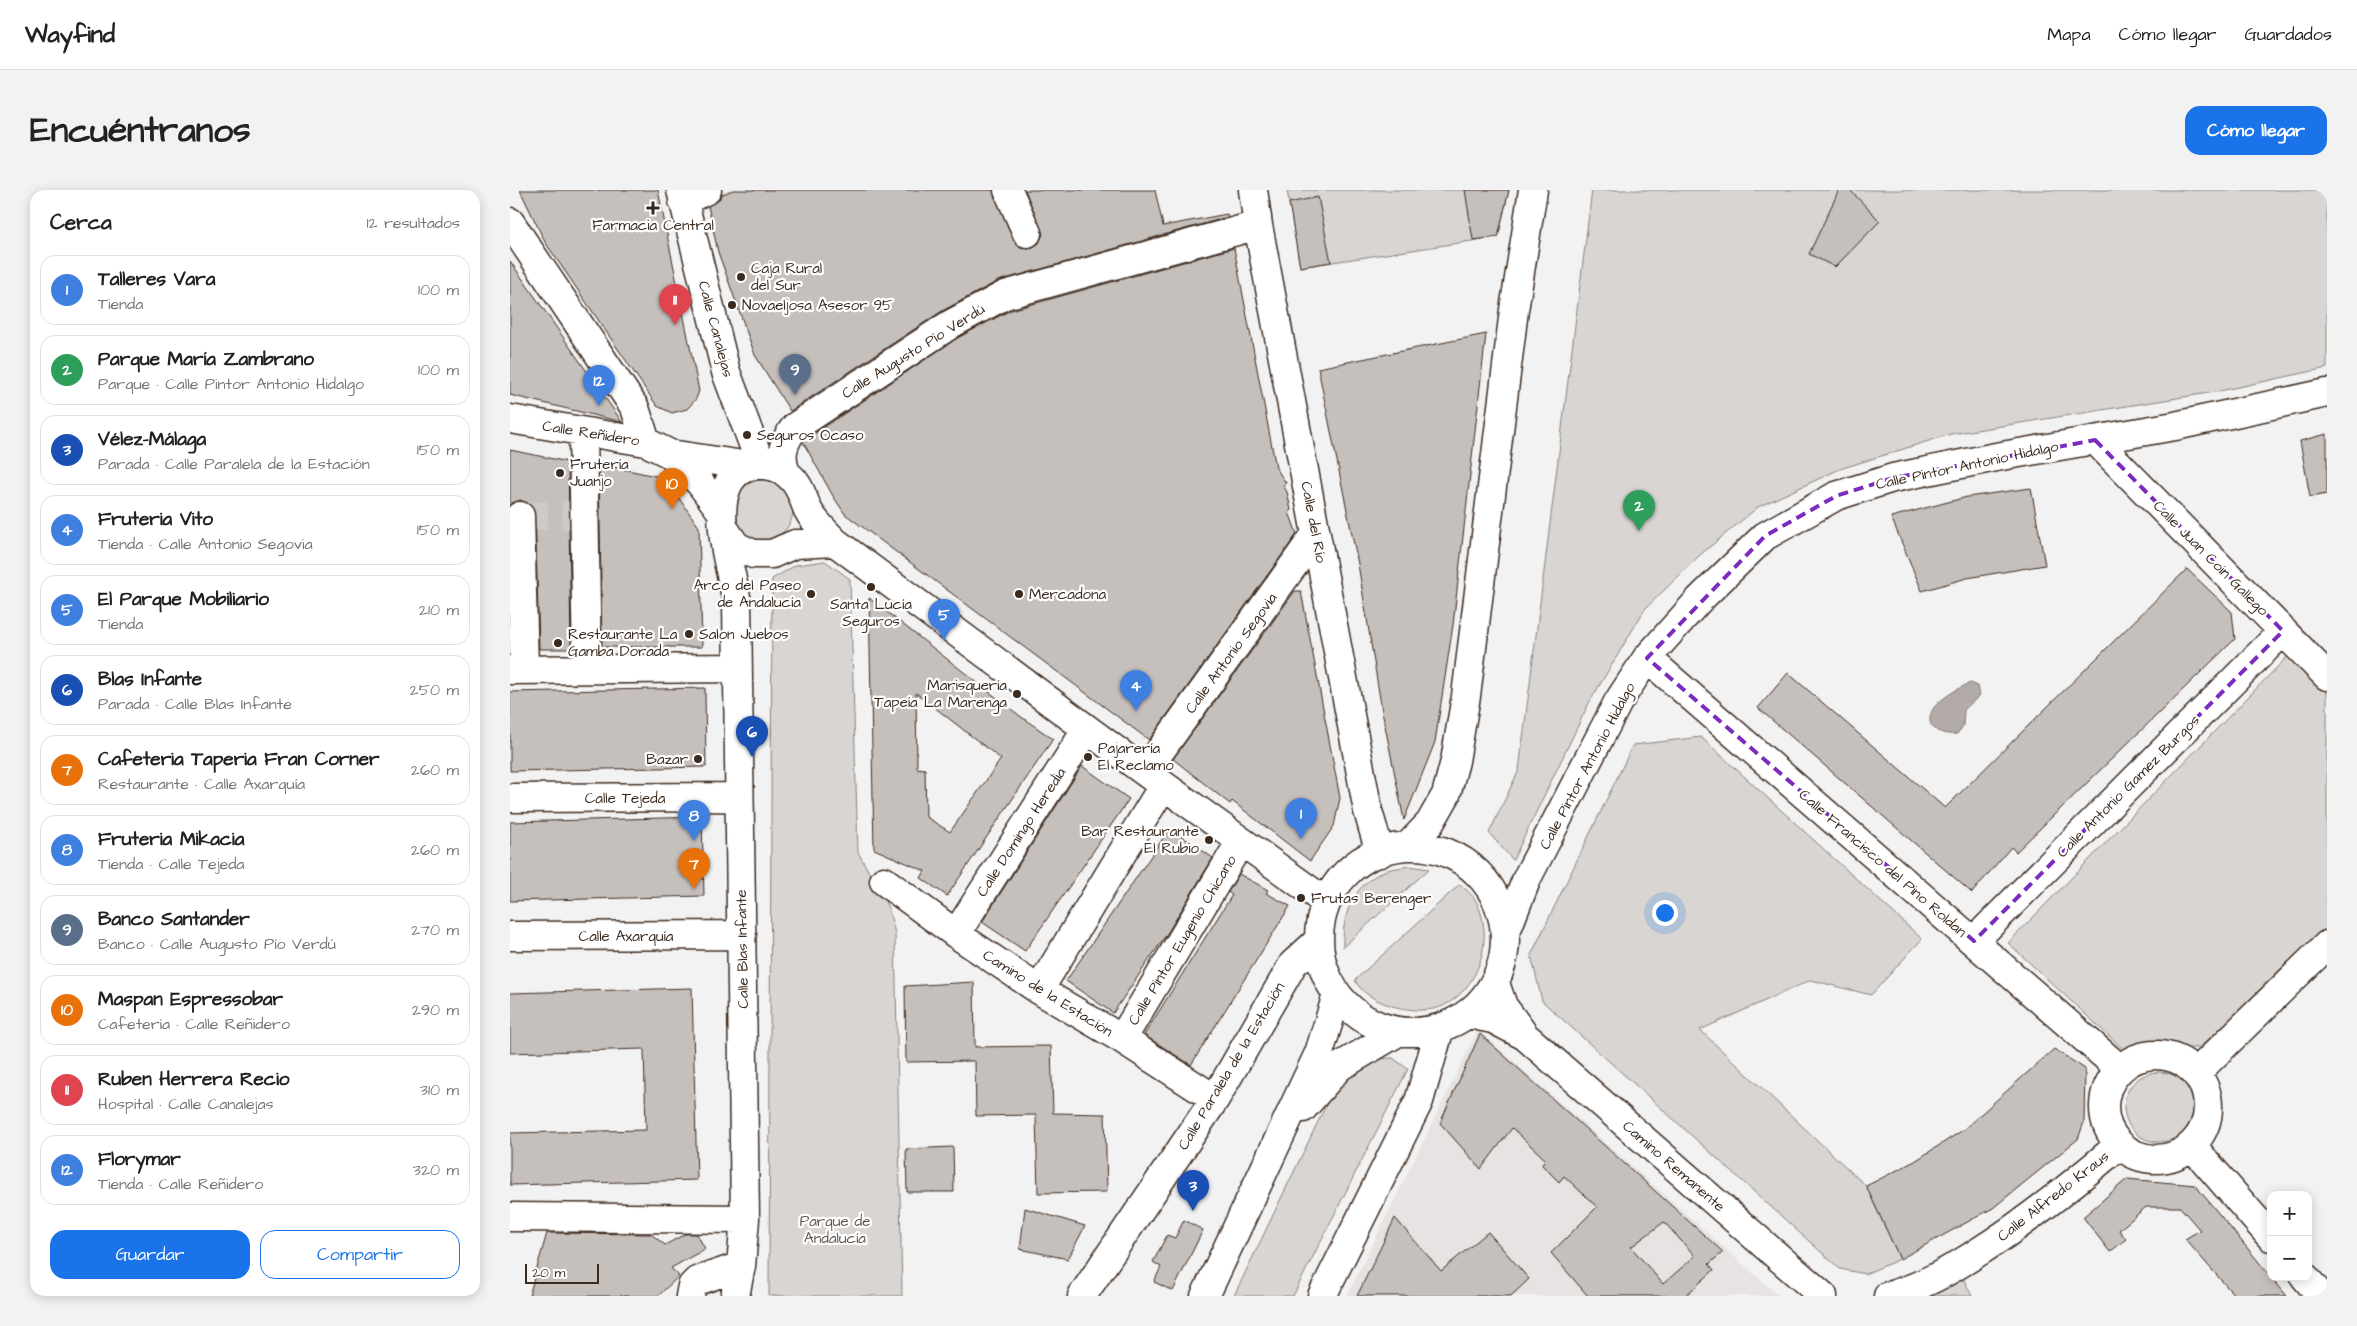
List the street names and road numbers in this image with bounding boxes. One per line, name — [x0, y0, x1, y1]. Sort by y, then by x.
street label: Calle Canalejas — [693, 279, 739, 380]
street label: Calle Augusto Pío Verdú — [838, 299, 990, 405]
street label: Calle Reñidero — [541, 415, 642, 452]
street label: Calle Pintor Antonio Hidalgo — [1874, 436, 2061, 496]
street label: Calle del Río — [1295, 480, 1332, 565]
street label: Calle Juan Coin Gallego — [2147, 496, 2273, 622]
street label: Calle Antonio Segovia — [1180, 588, 1283, 719]
street label: Calle Pintor Antonio Hidalgo — [1534, 679, 1642, 854]
street label: Calle Antonio Gamez Burgos — [2052, 710, 2206, 863]
street label: Calle Domingo Heredia — [972, 763, 1072, 901]
street label: Calle Francisco del Pino Roldan — [1794, 784, 1972, 943]
street label: Calle Tejeda — [585, 788, 666, 809]
street label: Calle Pintor Eugenio Chicano — [1123, 851, 1243, 1030]
street label: Calle Blas Infante — [731, 889, 754, 1009]
street label: Calle Axarquía — [579, 926, 674, 947]
street label: Camino de la Estación — [979, 945, 1117, 1042]
street label: Calle Paralela de la Estación — [1173, 978, 1290, 1154]
street label: Camino Remanente — [1618, 1116, 1729, 1217]
street label: Calle Alfredo Kraus — [1993, 1146, 2114, 1247]

